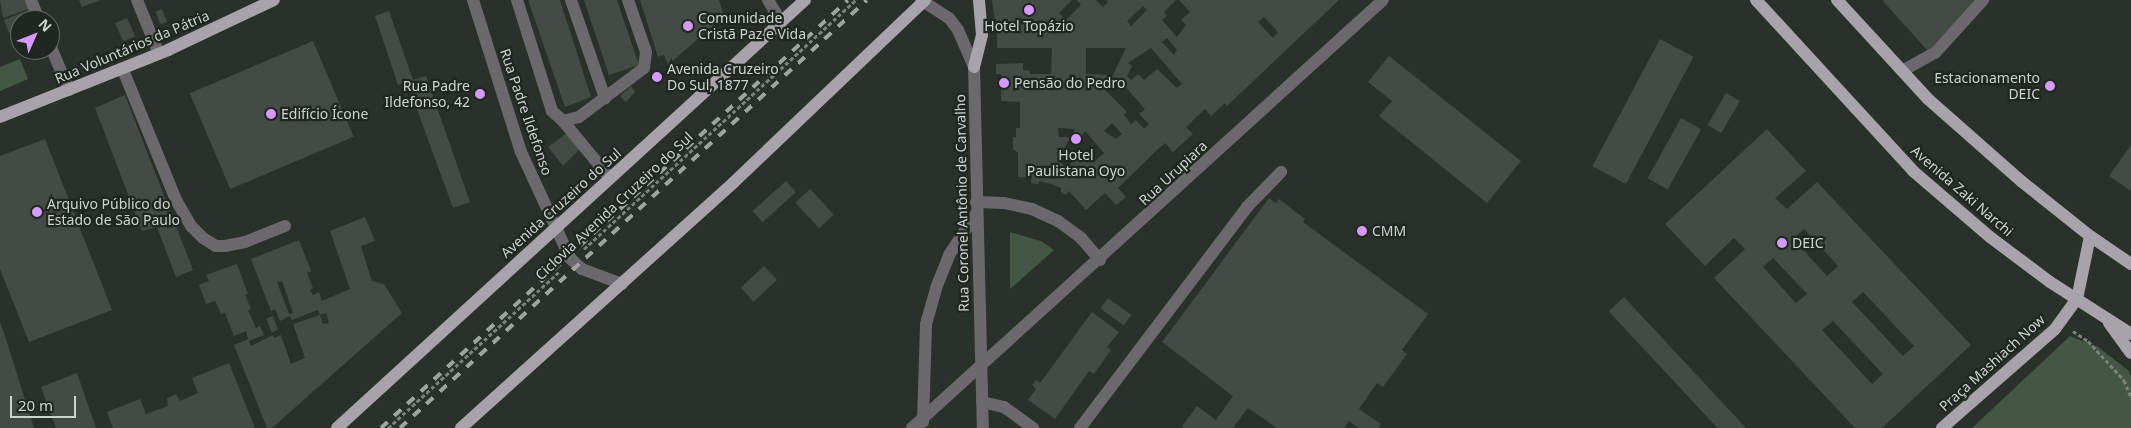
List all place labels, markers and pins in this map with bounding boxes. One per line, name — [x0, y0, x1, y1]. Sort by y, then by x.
marker: Hotel Topázio — [1023, 4, 1035, 16]
place label: Comunidade Cristã Paz e Vida — [698, 10, 806, 42]
place label: Hotel Topázio — [984, 18, 1074, 34]
marker: Comunidade Cristã Paz e Vida — [682, 20, 694, 32]
place label: Avenida Cruzeiro Do Sul, 1877 — [667, 61, 779, 94]
place label: Estacionamento DEIC — [1934, 70, 2040, 102]
marker: Avenida Cruzeiro Do Sul, 1877 — [651, 71, 663, 83]
place label: Pensão do Pedro — [1014, 75, 1125, 91]
marker: Pensão do Pedro — [998, 77, 1010, 89]
place label: Rua Padre Ildefonso, 42 — [385, 78, 470, 110]
marker: Estacionamento DEIC — [2044, 80, 2056, 92]
marker: Rua Padre Ildefonso, 42 — [474, 88, 486, 100]
place label: Edifício Ícone — [281, 106, 368, 122]
marker: Edifício Ícone — [265, 108, 277, 120]
marker: Hotel Paulistana Oyo — [1070, 133, 1082, 145]
place label: Hotel Paulistana Oyo — [1027, 147, 1125, 180]
place label: Arquivo Público do Estado de São Paulo — [47, 196, 180, 228]
marker: Arquivo Público do Estado de São Paulo — [31, 206, 43, 218]
place label: CMM — [1372, 223, 1406, 239]
marker: CMM — [1356, 225, 1368, 237]
place label: DEIC — [1792, 235, 1824, 251]
marker: DEIC — [1776, 237, 1788, 249]

